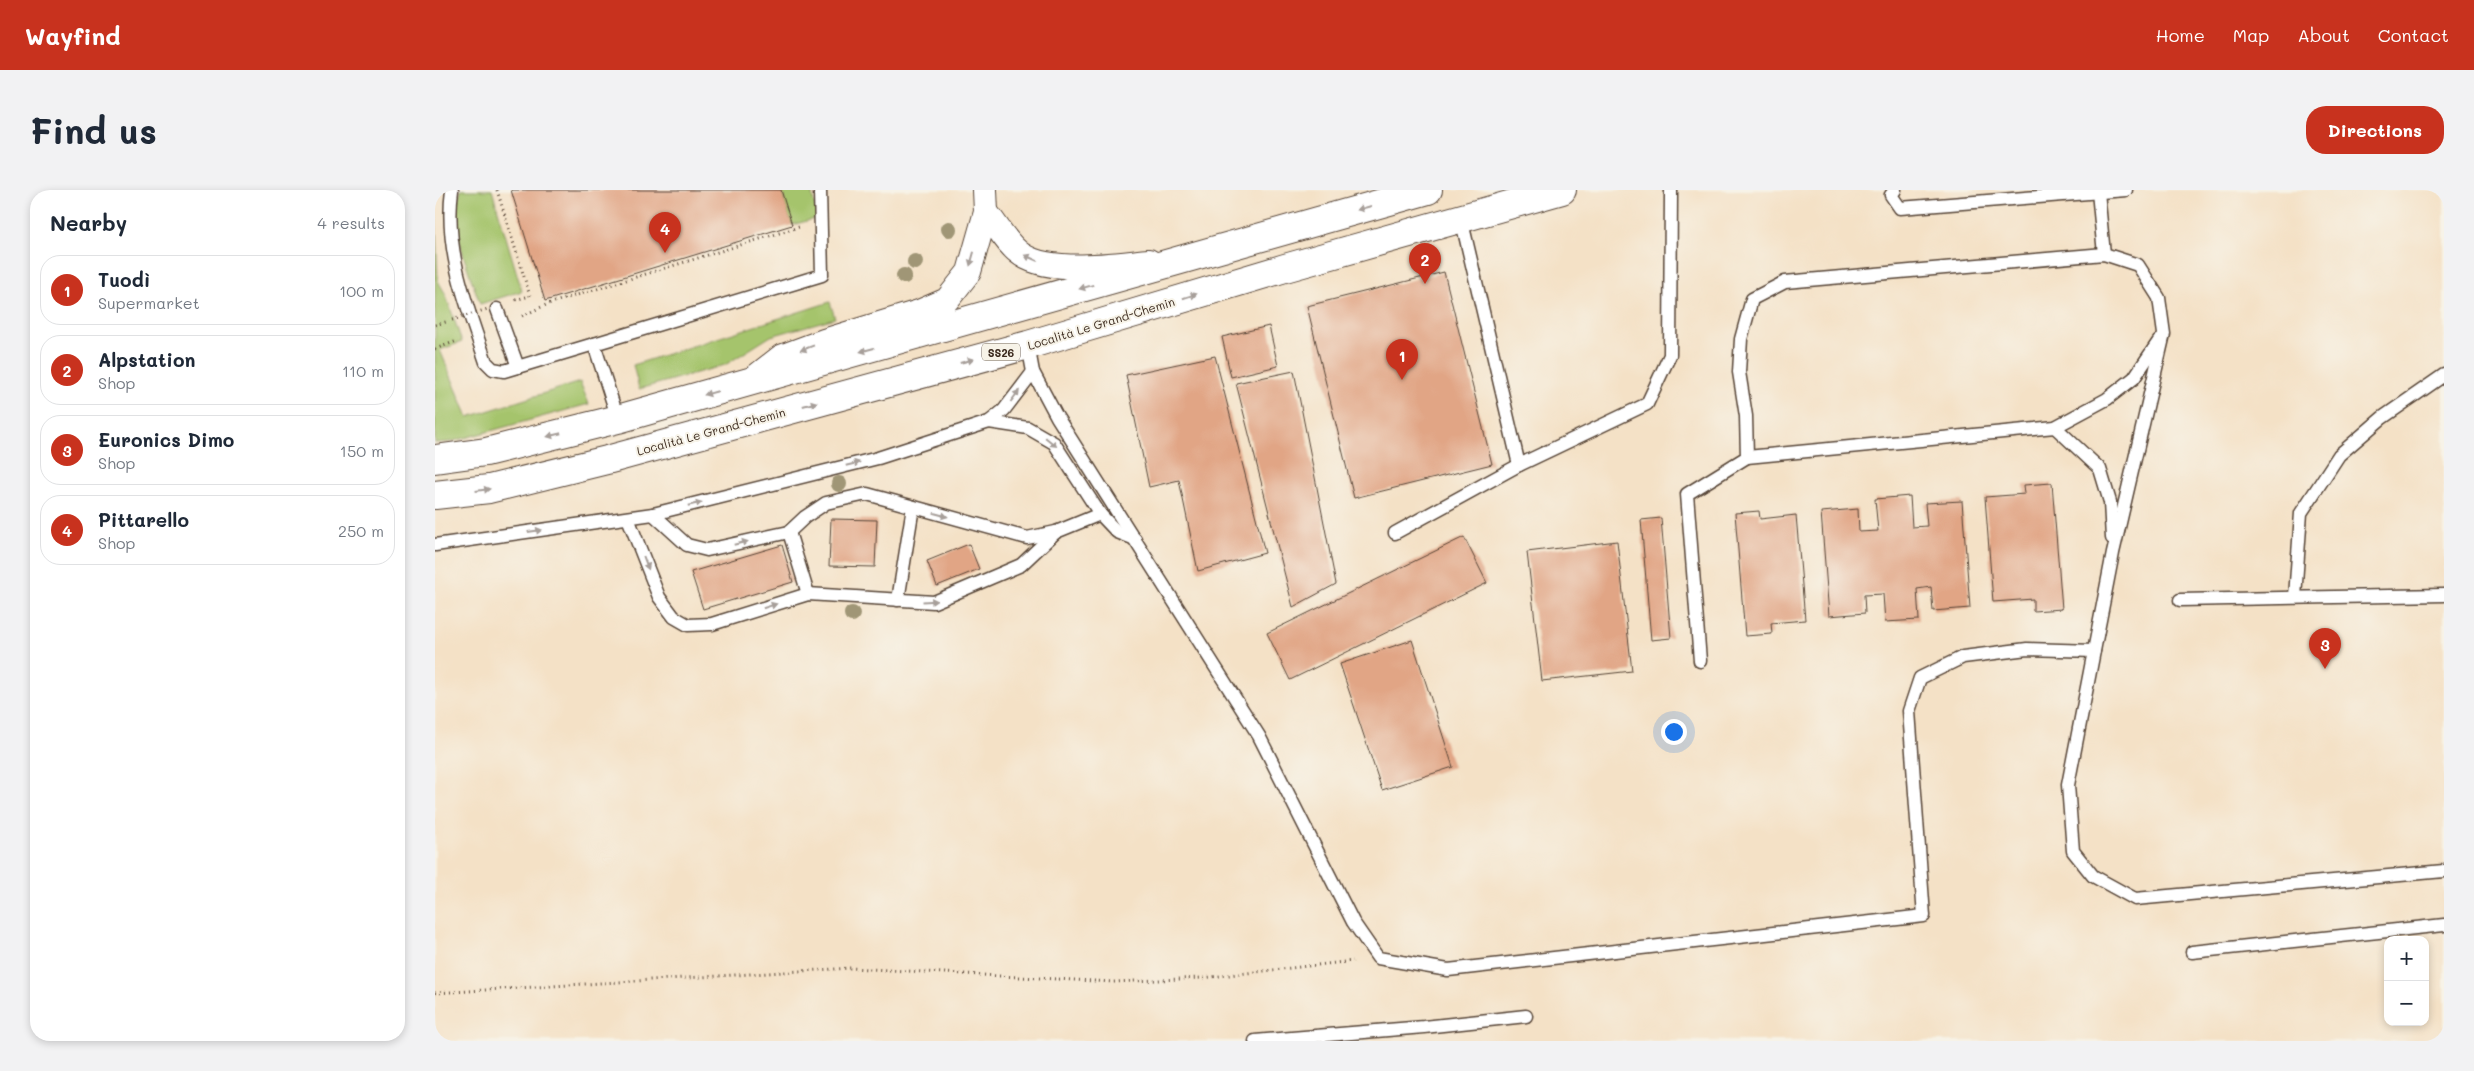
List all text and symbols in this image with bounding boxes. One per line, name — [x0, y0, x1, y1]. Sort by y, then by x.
text: Wayfind — [25, 20, 121, 51]
text: Home — [2156, 23, 2205, 47]
text: Map — [2233, 23, 2269, 47]
text: About — [2297, 23, 2350, 47]
text: Contact — [2378, 23, 2449, 47]
button: Directions — [2306, 106, 2444, 154]
text: Find us — [30, 107, 157, 153]
one-way arrow — [1357, 204, 1372, 212]
text: Nearby — [50, 209, 127, 236]
text: 4 results — [317, 212, 385, 233]
pin: 4 — [649, 212, 681, 253]
pin: 2 — [1409, 243, 1441, 284]
one-way arrow — [968, 251, 976, 266]
one-way arrow — [1024, 254, 1038, 262]
text: Tuodì — [98, 267, 150, 292]
text: 1 — [63, 280, 71, 301]
text: 100 m — [339, 280, 384, 301]
one-way arrow — [1079, 283, 1094, 291]
text: Supermarket — [98, 292, 200, 313]
one-way arrow — [1182, 292, 1197, 300]
street label: Località Le Grand-Chemin — [1025, 293, 1177, 353]
pin: 1 — [1386, 339, 1418, 380]
one-way arrow — [799, 344, 814, 352]
road number: SS26 — [982, 344, 1020, 360]
one-way arrow — [860, 346, 875, 354]
text: Alpstation — [98, 347, 195, 372]
one-way arrow — [959, 357, 974, 365]
text: 2 — [63, 360, 71, 381]
text: 110 m — [342, 360, 384, 381]
text: Shop — [98, 372, 135, 393]
one-way arrow — [703, 389, 718, 397]
one-way arrow — [1010, 389, 1020, 403]
one-way arrow — [802, 400, 817, 408]
street label: Località Le Grand-Chemin — [635, 403, 787, 459]
text: Euronics Dimo — [98, 427, 234, 452]
one-way arrow — [546, 431, 561, 439]
one-way arrow — [1044, 437, 1057, 448]
text: 3 — [62, 440, 72, 461]
text: 150 m — [340, 440, 384, 461]
text: Shop — [98, 452, 135, 473]
one-way arrow — [845, 460, 860, 468]
one-way arrow — [476, 486, 492, 494]
one-way arrow — [688, 500, 703, 508]
text: Pittarello — [98, 507, 189, 532]
one-way arrow — [934, 511, 949, 519]
text: 4 — [62, 520, 72, 541]
text: 250 m — [338, 520, 384, 541]
one-way arrow — [528, 527, 544, 535]
text: Shop — [98, 532, 135, 553]
one-way arrow — [734, 538, 750, 546]
one-way arrow — [642, 556, 650, 570]
one-way arrow — [923, 597, 939, 605]
one-way arrow — [763, 602, 778, 610]
pin: 3 — [2309, 628, 2341, 669]
your location — [1661, 719, 1687, 745]
map controls — [2384, 936, 2429, 1026]
button: + — [2384, 936, 2429, 981]
button: − — [2384, 981, 2429, 1026]

